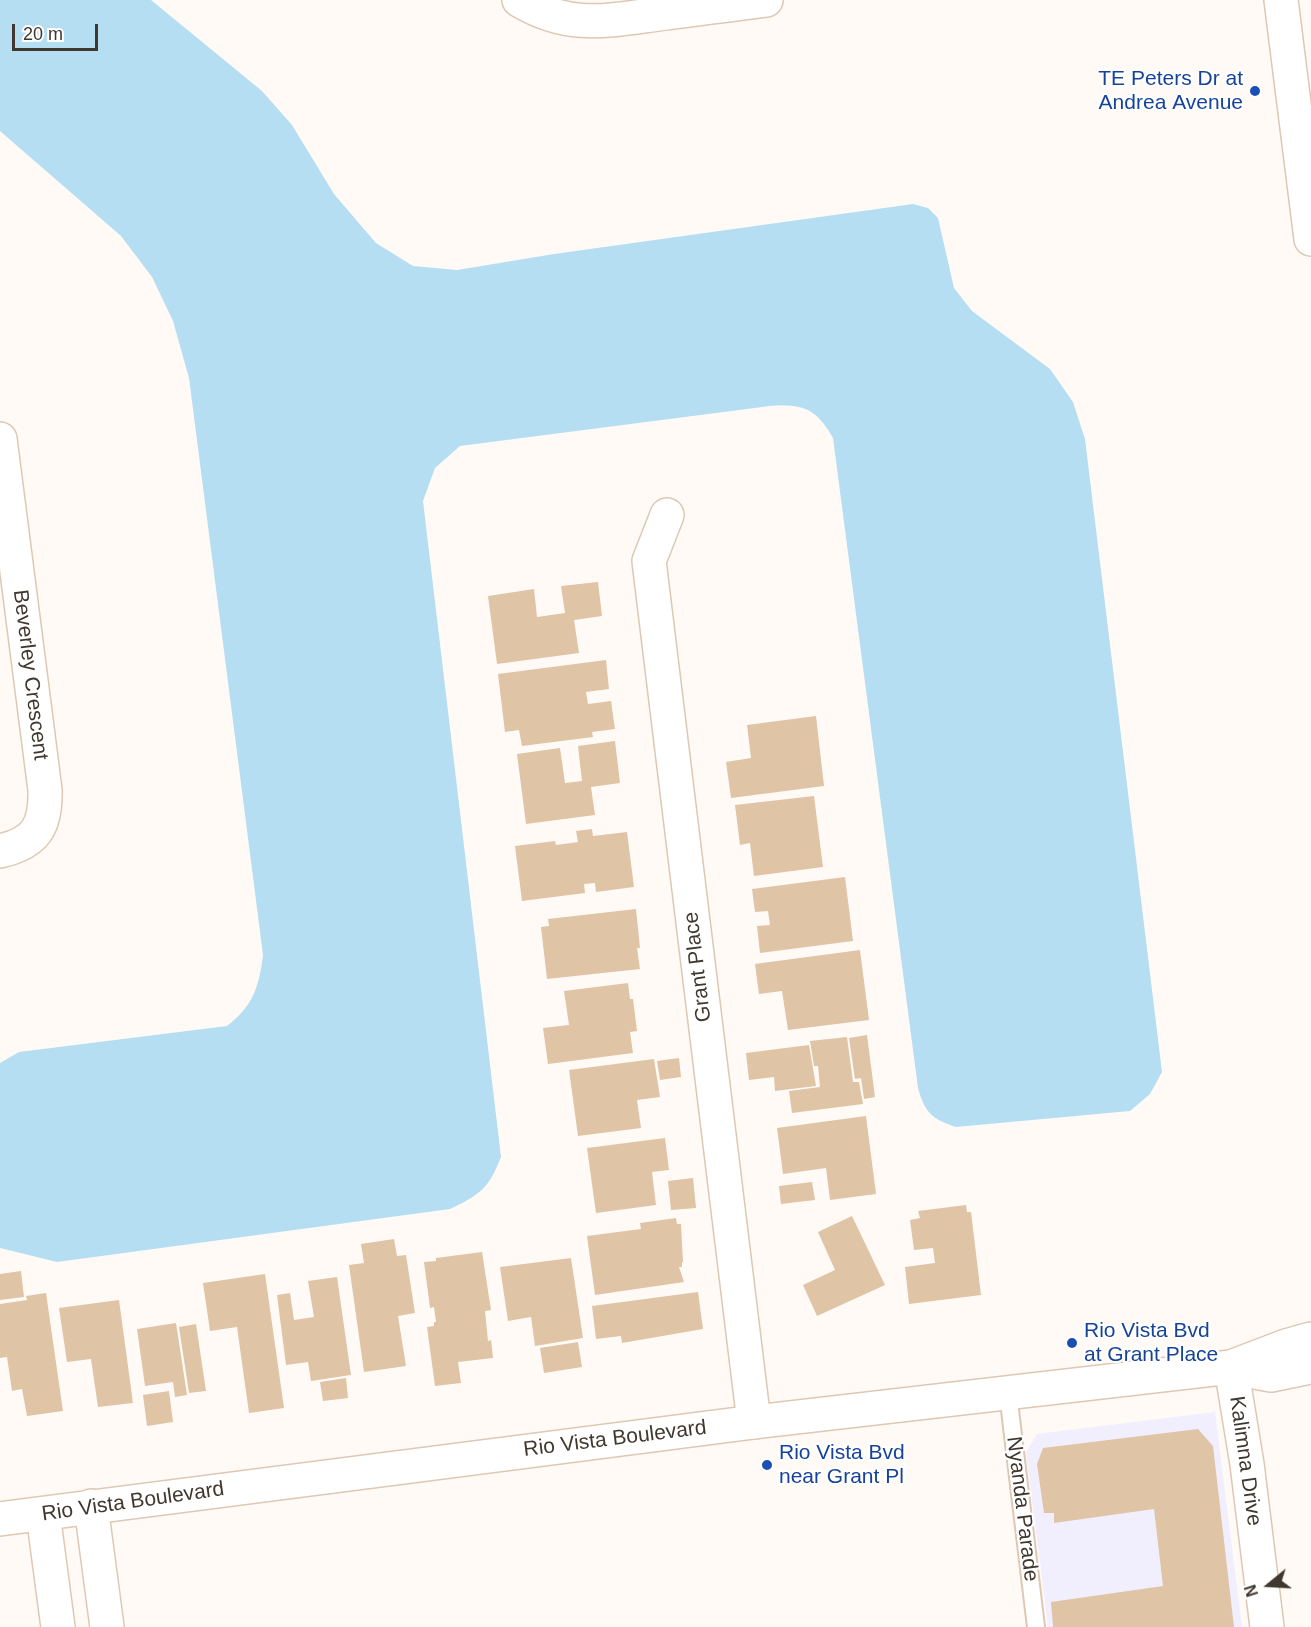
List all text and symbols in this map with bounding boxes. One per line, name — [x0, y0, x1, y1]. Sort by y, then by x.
scale bar — [15, 12, 100, 50]
text: 20 m — [23, 24, 63, 44]
place label: TE Peters Dr at Andrea Avenue — [1098, 66, 1243, 116]
marker: TE Peters Dr at Andrea Avenue — [1248, 84, 1262, 98]
street label: Beverley Crescent — [7, 588, 53, 762]
street label: Grant Place — [679, 910, 717, 1024]
place label: Rio Vista Bvd at Grant Place — [1084, 1318, 1218, 1368]
marker: Rio Vista Bvd at Grant Place — [1065, 1336, 1079, 1350]
street label: Kalimna Drive — [1223, 1395, 1267, 1527]
street label: Rio Vista Boulevard — [522, 1415, 708, 1463]
street label: Nyanda Parade — [1001, 1435, 1043, 1583]
place label: Rio Vista Bvd near Grant Pl — [779, 1440, 905, 1490]
marker: Rio Vista Bvd near Grant Pl — [760, 1458, 774, 1472]
street label: Rio Vista Boulevard — [40, 1477, 226, 1527]
north arrow — [1239, 1555, 1299, 1615]
text: N — [1242, 1583, 1261, 1599]

